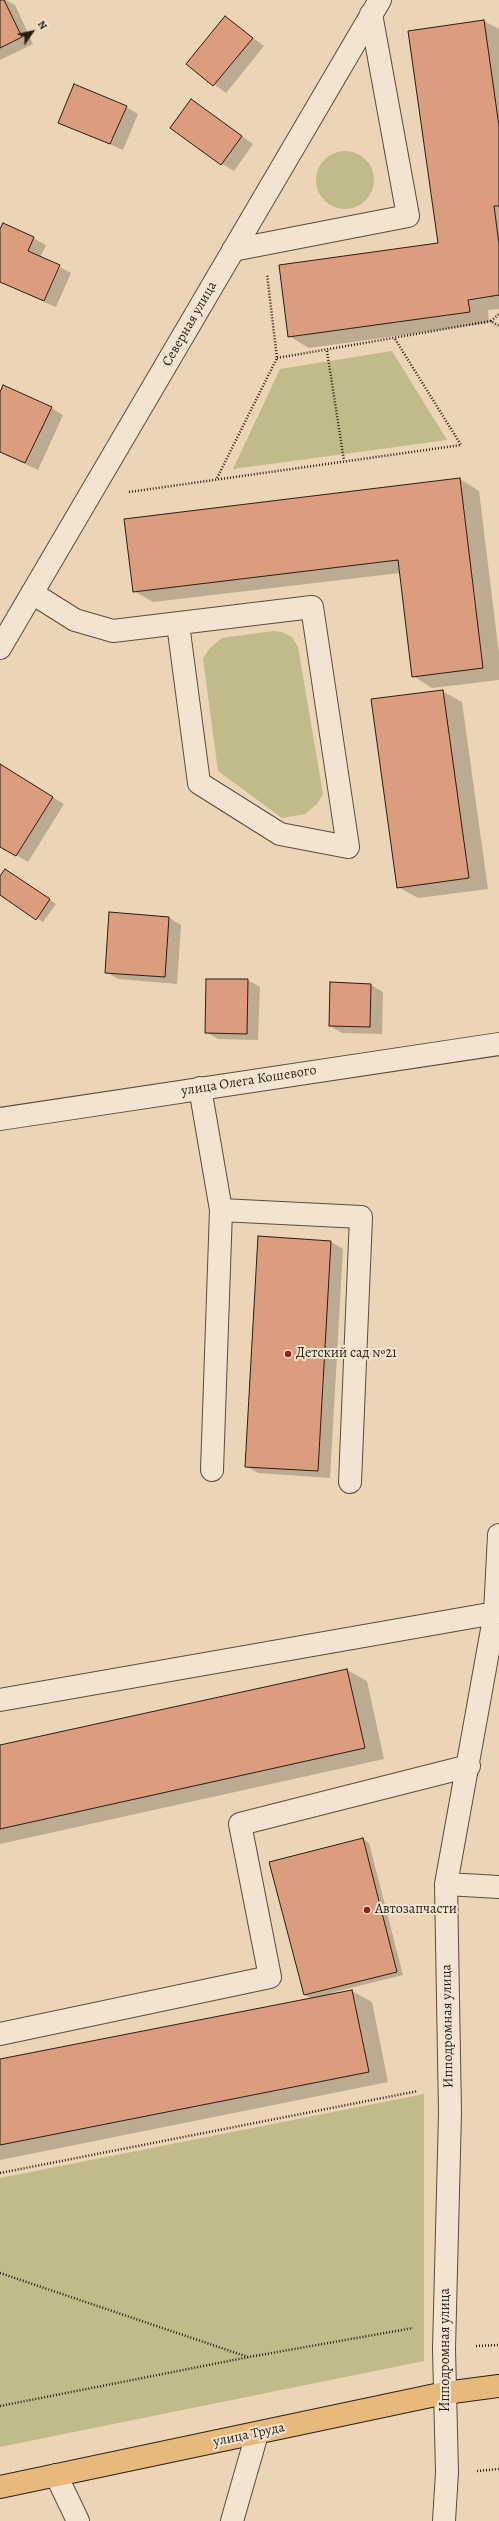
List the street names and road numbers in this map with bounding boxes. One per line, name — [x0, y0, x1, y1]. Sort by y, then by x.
street label: Северная улица — [159, 279, 221, 369]
street label: улица Олега Кошевого — [180, 1062, 318, 1100]
street label: Ипподромная улица — [439, 1964, 457, 2088]
street label: Ипподромная улица — [438, 2288, 454, 2412]
street label: улица Труда — [212, 2419, 286, 2451]

